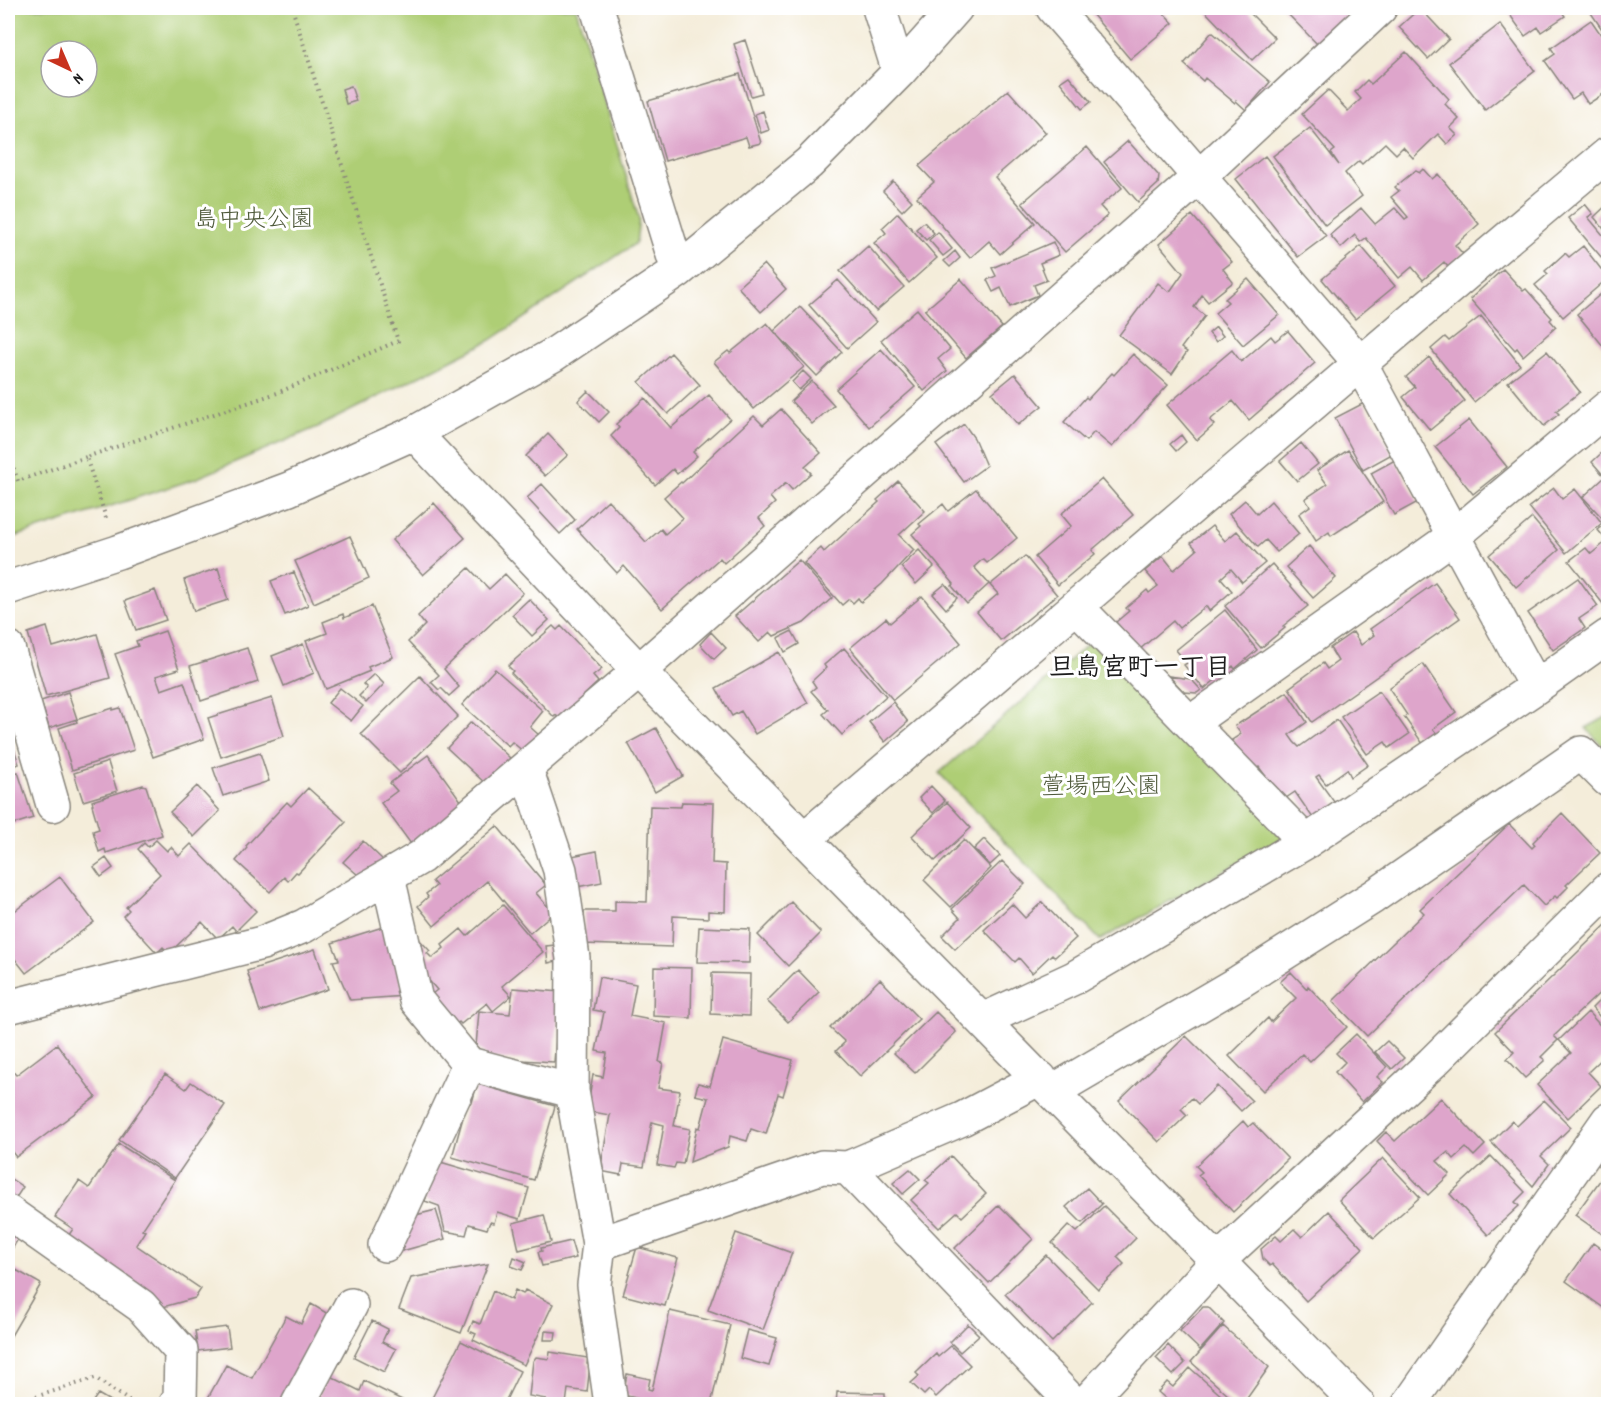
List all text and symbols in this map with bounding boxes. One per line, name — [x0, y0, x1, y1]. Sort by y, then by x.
north arrow — [39, 39, 99, 99]
text: N — [67, 67, 89, 89]
park label: 島中央公園 — [194, 204, 314, 238]
district label: 旦島宮町一丁目 — [1049, 651, 1231, 688]
park label: 萱場西公園 — [1041, 771, 1161, 805]

